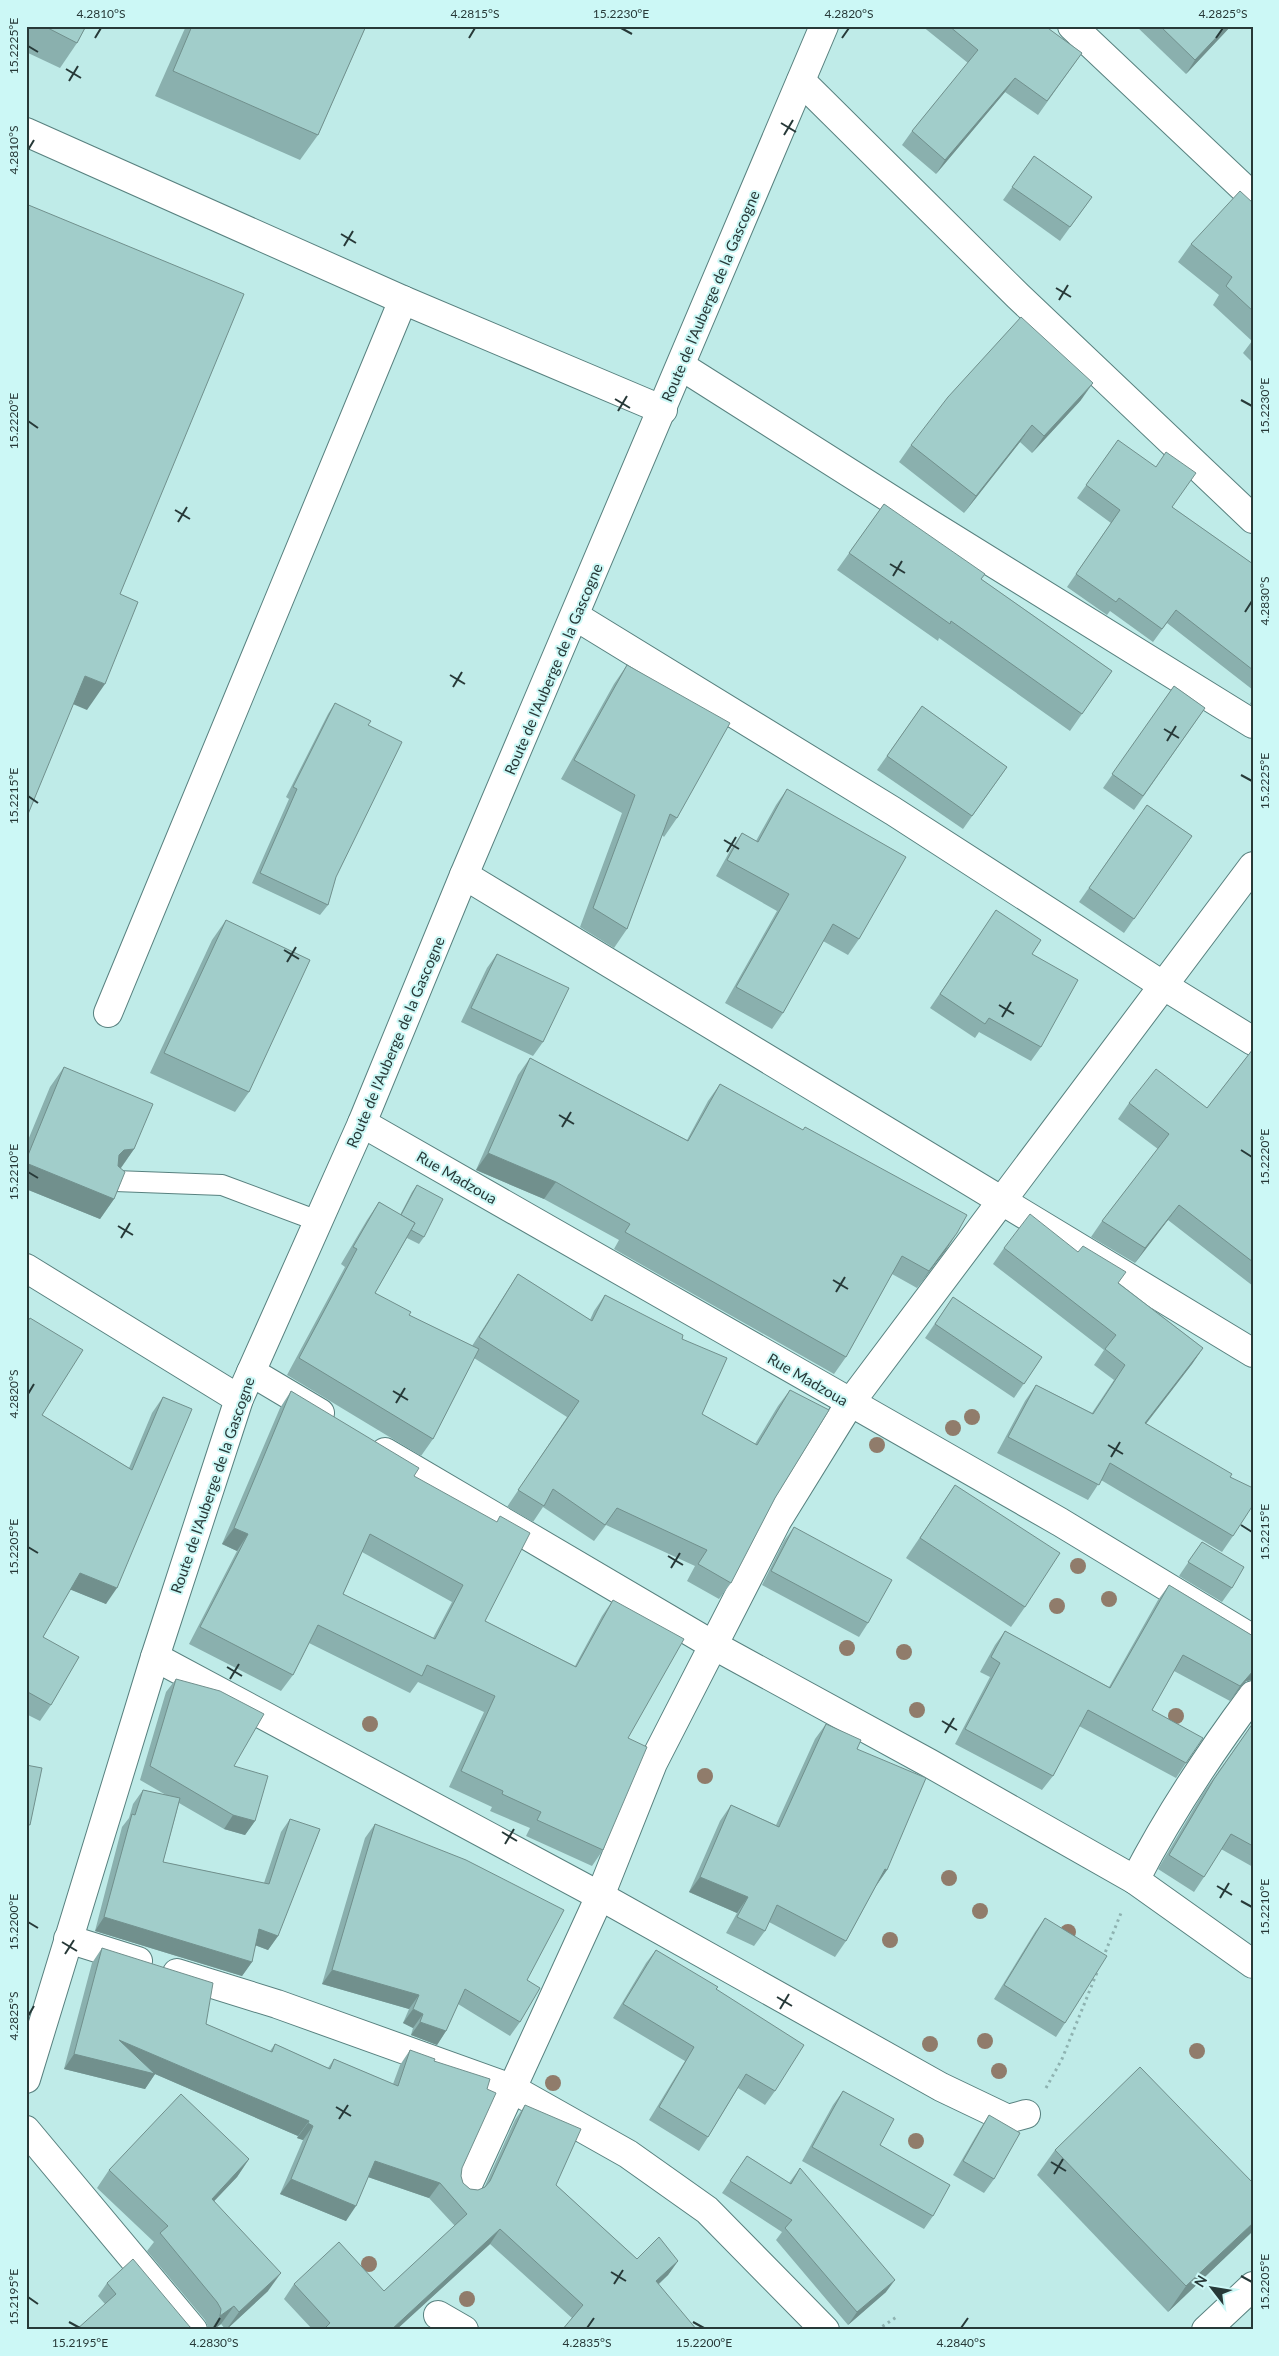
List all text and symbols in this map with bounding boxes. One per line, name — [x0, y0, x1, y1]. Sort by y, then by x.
text: 4.2810°S — [76, 6, 126, 21]
text: 4.2815°S — [450, 6, 500, 21]
text: 15.2230°E — [593, 6, 649, 21]
text: 4.2820°S — [824, 6, 874, 21]
text: 4.2825°S — [1198, 6, 1248, 21]
text: 15.2225°E — [6, 18, 21, 74]
text: 4.2810°S — [6, 125, 21, 175]
street label: Route de l'Auberge de la Gascogne — [657, 188, 763, 404]
text: 15.2230°E — [1257, 378, 1272, 434]
text: 15.2220°E — [6, 393, 21, 449]
street label: Route de l'Auberge de la Gascogne — [500, 561, 606, 777]
text: 4.2830°S — [1257, 576, 1272, 626]
text: 15.2225°E — [1257, 753, 1272, 809]
text: 15.2215°E — [6, 768, 21, 824]
street label: Route de l'Auberge de la Gascogne — [342, 934, 448, 1150]
text: 15.2220°E — [1257, 1129, 1272, 1185]
text: 15.2210°E — [6, 1144, 21, 1200]
street label: Rue Madzoua — [414, 1147, 500, 1207]
street label: Rue Madzoua — [765, 1349, 851, 1409]
text: 4.2820°S — [6, 1369, 21, 1419]
street label: Route de l'Auberge de la Gascogne — [166, 1374, 258, 1596]
text: 15.2215°E — [1257, 1504, 1272, 1560]
text: 15.2205°E — [6, 1519, 21, 1575]
text: 15.2210°E — [1257, 1879, 1272, 1935]
text: 15.2200°E — [6, 1894, 21, 1950]
text: 4.2825°S — [6, 1991, 21, 2041]
text: 15.2205°E — [1257, 2254, 1272, 2310]
north arrow — [1186, 2264, 1236, 2314]
text: 15.2195°E — [6, 2269, 21, 2325]
text: N — [1190, 2272, 1210, 2290]
text: 15.2195°E — [52, 2335, 108, 2350]
text: 4.2830°S — [189, 2335, 239, 2350]
text: 4.2835°S — [562, 2335, 612, 2350]
text: 15.2200°E — [676, 2335, 732, 2350]
text: 4.2840°S — [936, 2335, 986, 2350]

